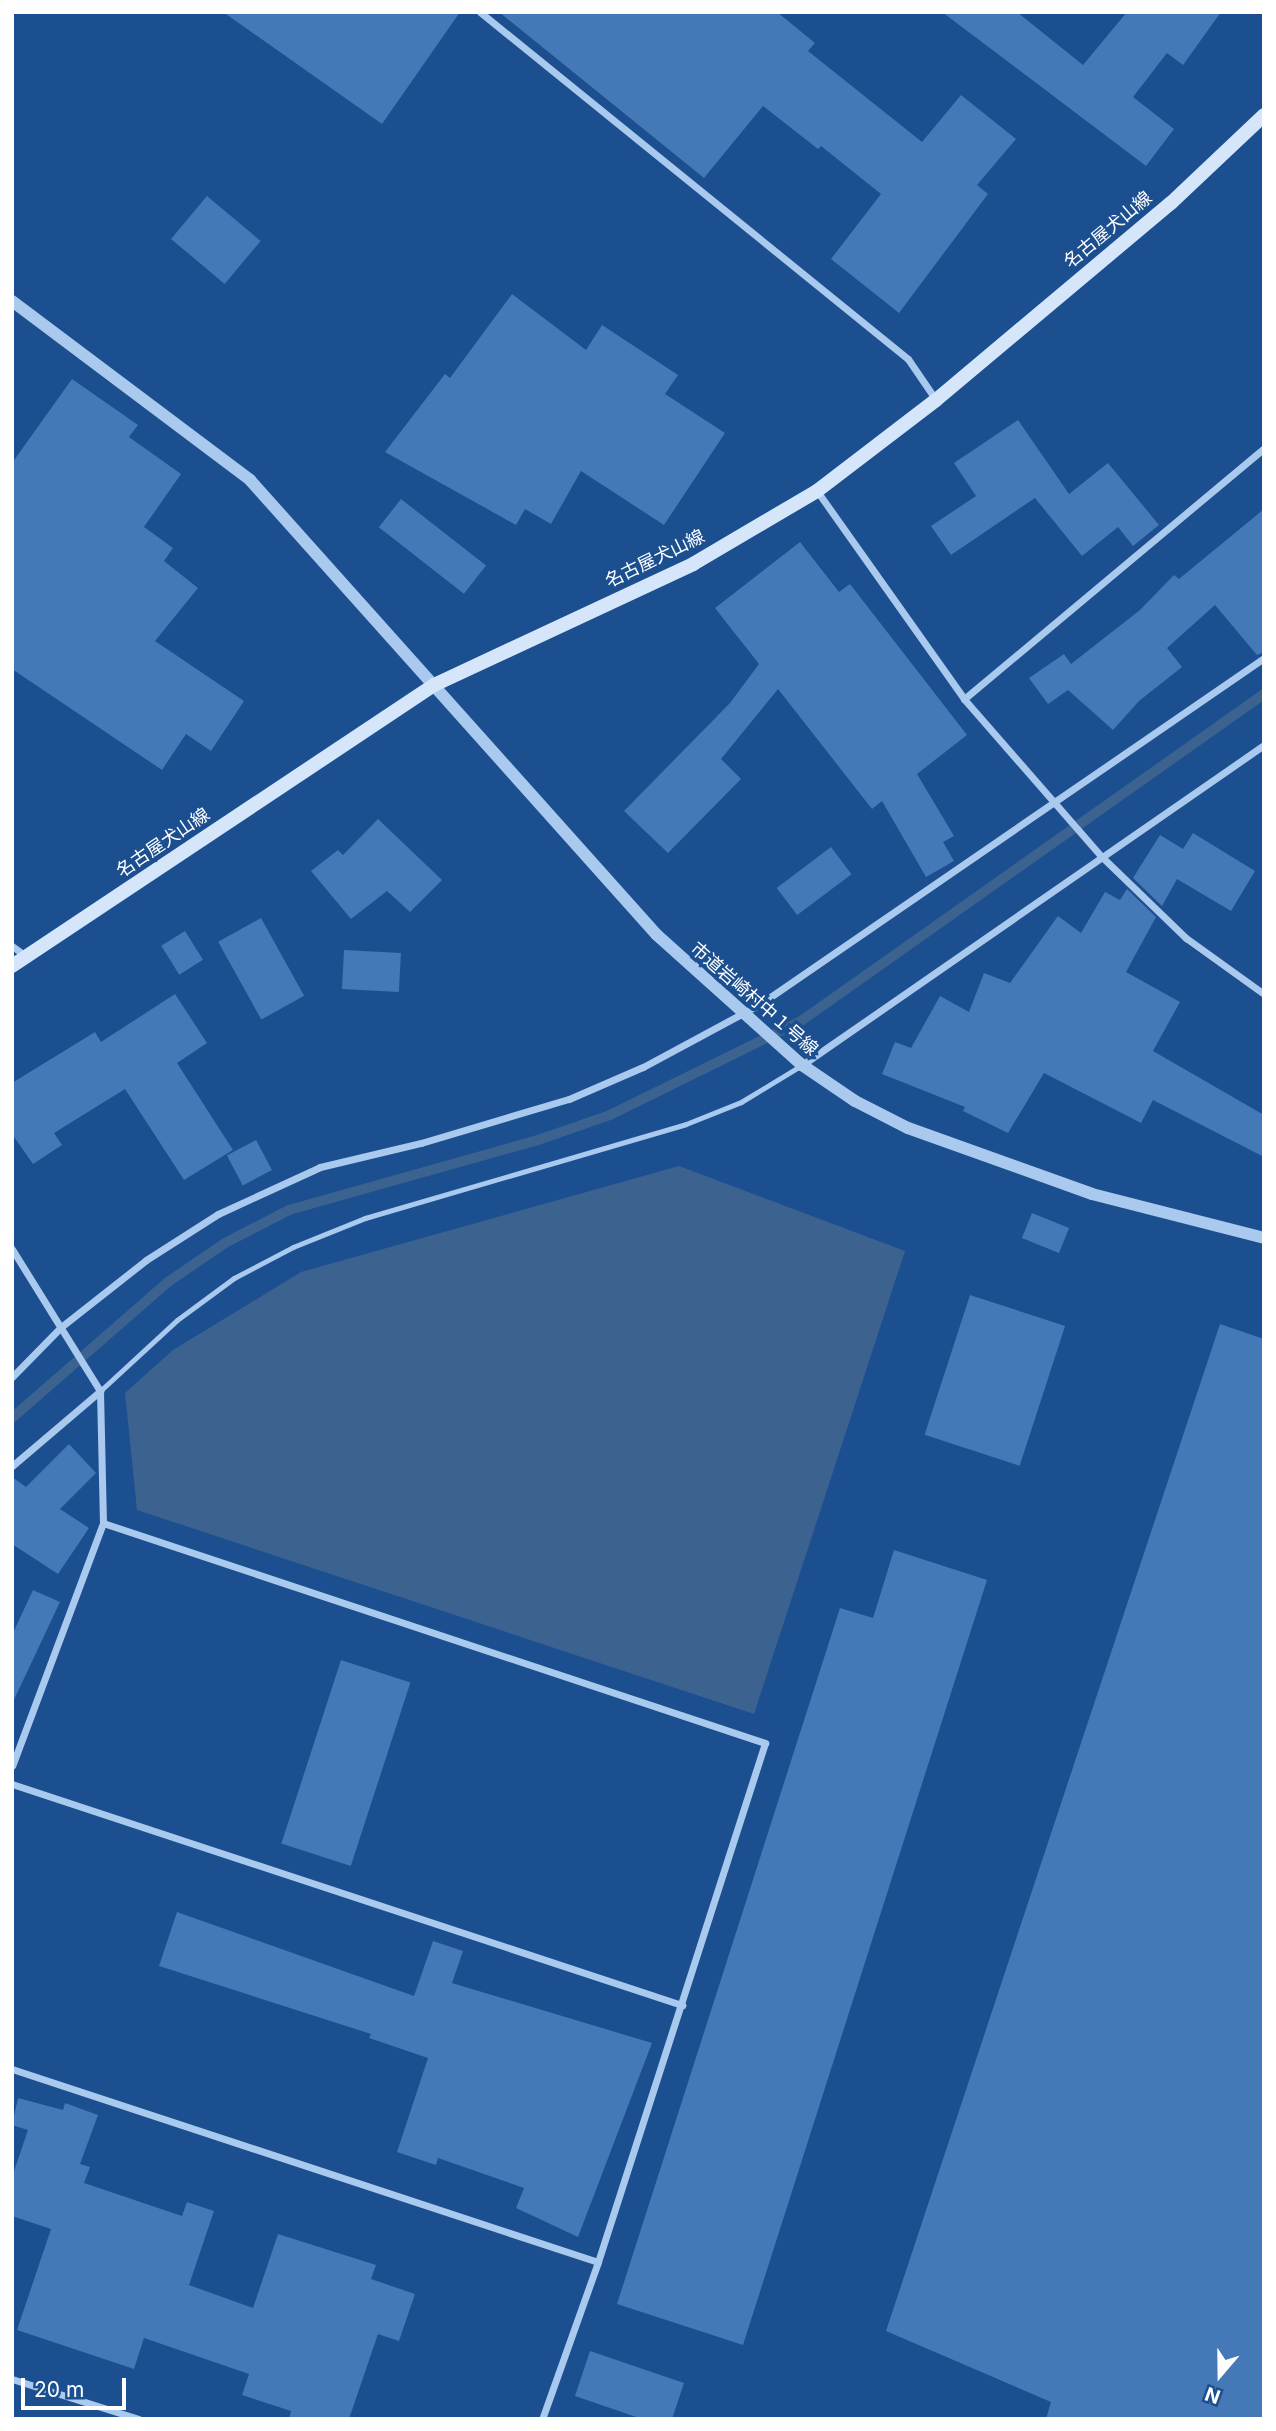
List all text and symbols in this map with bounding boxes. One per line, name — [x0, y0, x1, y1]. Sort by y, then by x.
street label: 名古屋犬山線 — [1060, 187, 1156, 273]
street label: 名古屋犬山線 — [602, 526, 708, 592]
street label: 名古屋犬山線 — [112, 804, 214, 882]
street label: 市道岩崎村中１号線 — [686, 938, 822, 1060]
north arrow — [1185, 2340, 1255, 2410]
scale bar — [24, 2364, 130, 2408]
text: 20 m — [34, 2377, 84, 2402]
text: N — [1202, 2382, 1223, 2408]

